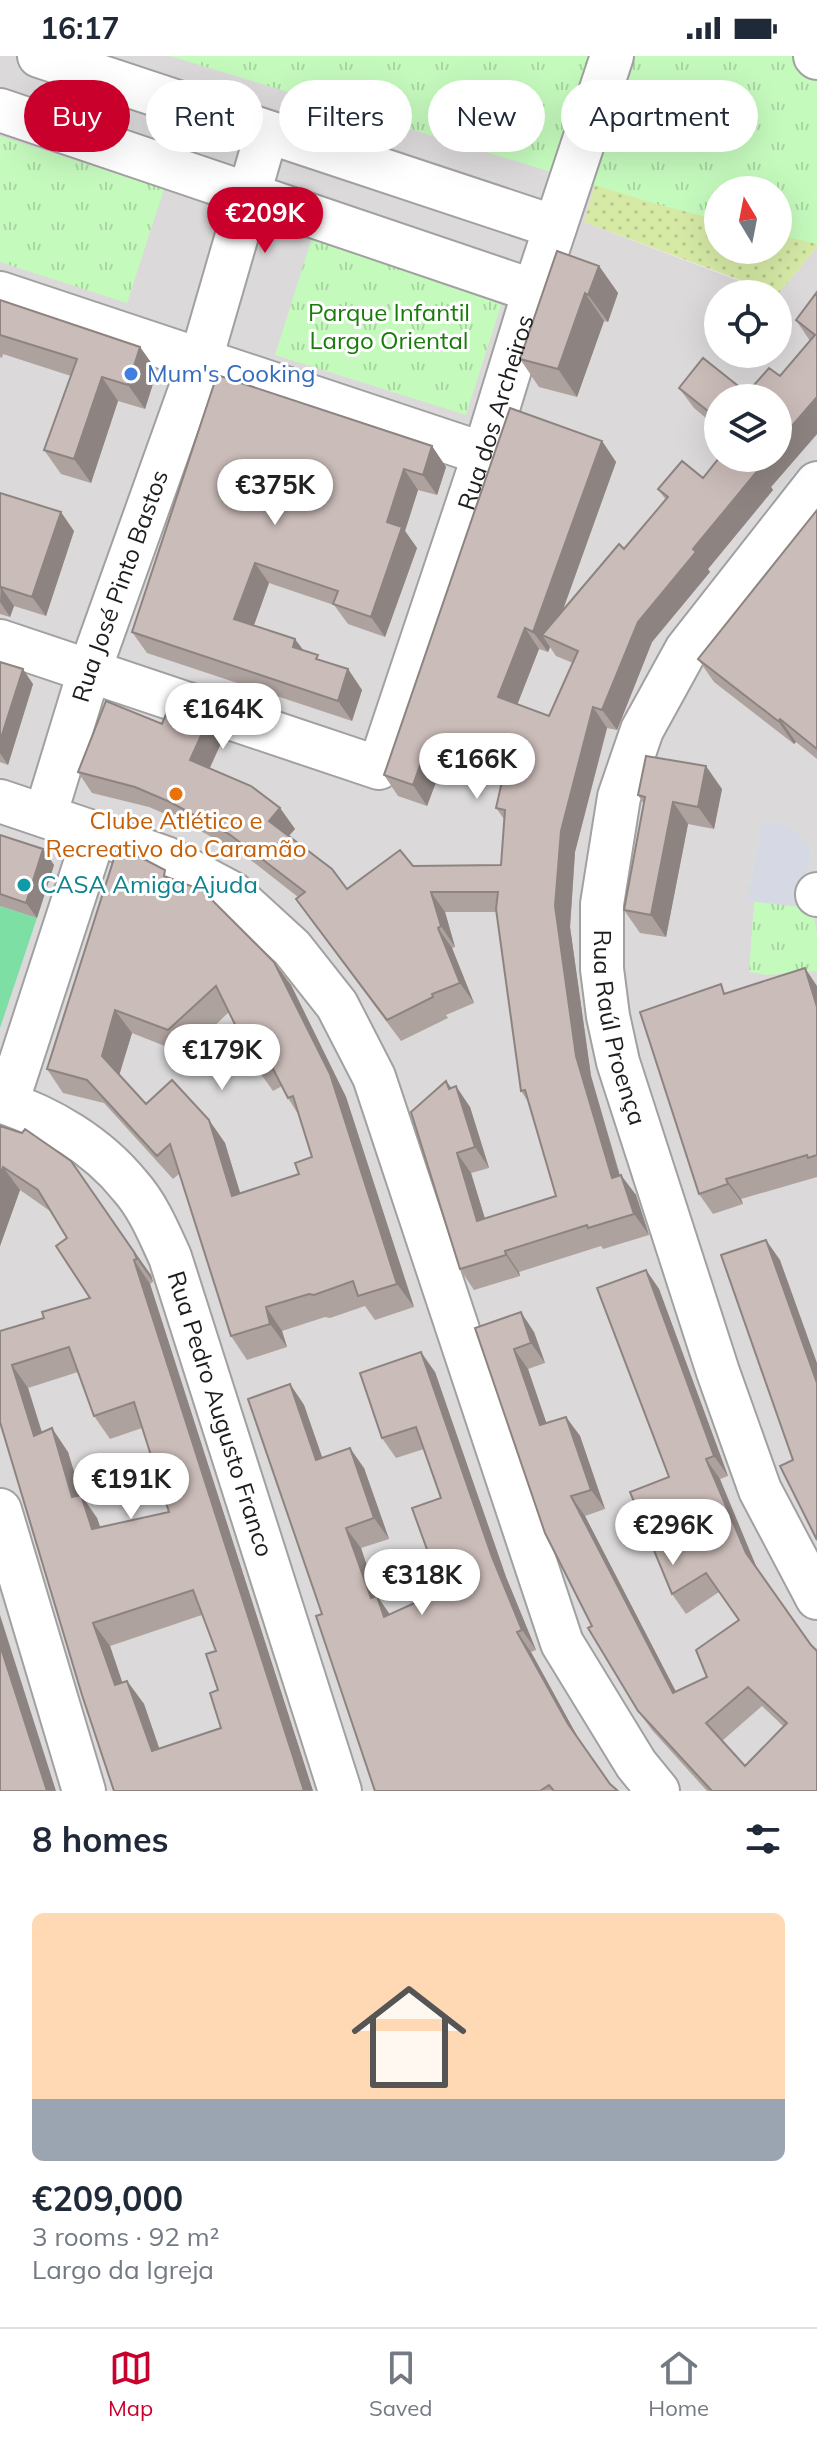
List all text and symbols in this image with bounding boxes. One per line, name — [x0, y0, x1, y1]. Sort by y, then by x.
text: 16:17 — [40, 9, 119, 47]
chip: Buy — [24, 80, 130, 152]
chip: Rent — [146, 80, 263, 152]
chip: Filters — [279, 80, 412, 152]
chip: New — [428, 80, 545, 152]
chip: Apartment — [561, 80, 758, 152]
north arrow — [704, 176, 792, 264]
map controls — [704, 176, 792, 472]
pin: €209K — [209, 187, 321, 255]
text: €209K — [225, 196, 305, 229]
button: locate — [704, 280, 792, 368]
park label: Parque Infantil Largo Oriental — [308, 297, 470, 355]
street label: Rua dos Archeiros — [450, 311, 540, 514]
place label: Mum's Cooking — [147, 358, 316, 388]
marker: Mum's Cooking — [122, 365, 140, 383]
button: layers — [704, 384, 792, 472]
pin: €375K — [219, 459, 331, 527]
street label: Rua José Pinto Bastos — [65, 466, 174, 705]
text: €375K — [235, 468, 315, 501]
pin: €164K — [167, 683, 279, 751]
text: €164K — [183, 692, 263, 725]
pin: €166K — [421, 733, 533, 801]
text: €166K — [437, 742, 517, 775]
marker: Clube Atlético e Recreativo do Caramão — [167, 785, 185, 803]
place label: Clube Atlético e Recreativo do Caramão — [46, 805, 306, 863]
place label: CASA Amiga Ajuda — [40, 869, 258, 899]
marker: CASA Amiga Ajuda — [15, 876, 33, 894]
street label: Rua Raúl Proença — [588, 930, 653, 1128]
pin: €179K — [166, 1024, 278, 1092]
text: €179K — [182, 1033, 262, 1066]
street label: Rua Pedro Augusto Franco — [161, 1267, 280, 1560]
pin: €191K — [75, 1453, 187, 1521]
text: €191K — [91, 1462, 171, 1495]
pin: €296K — [617, 1499, 729, 1567]
text: €296K — [633, 1508, 713, 1541]
pin: €318K — [366, 1549, 478, 1617]
text: €318K — [382, 1558, 462, 1591]
icon: filters — [741, 1817, 785, 1861]
text: 8 homes — [32, 1818, 169, 1861]
icon: home — [337, 1965, 481, 2109]
text: €209,000 — [32, 2177, 183, 2220]
text: 3 rooms · 92 m² — [32, 2220, 219, 2253]
text: Largo da Igreja — [32, 2253, 214, 2286]
tab: Map — [108, 2346, 153, 2422]
tab: Saved — [369, 2346, 433, 2422]
tab: Home — [648, 2346, 709, 2422]

